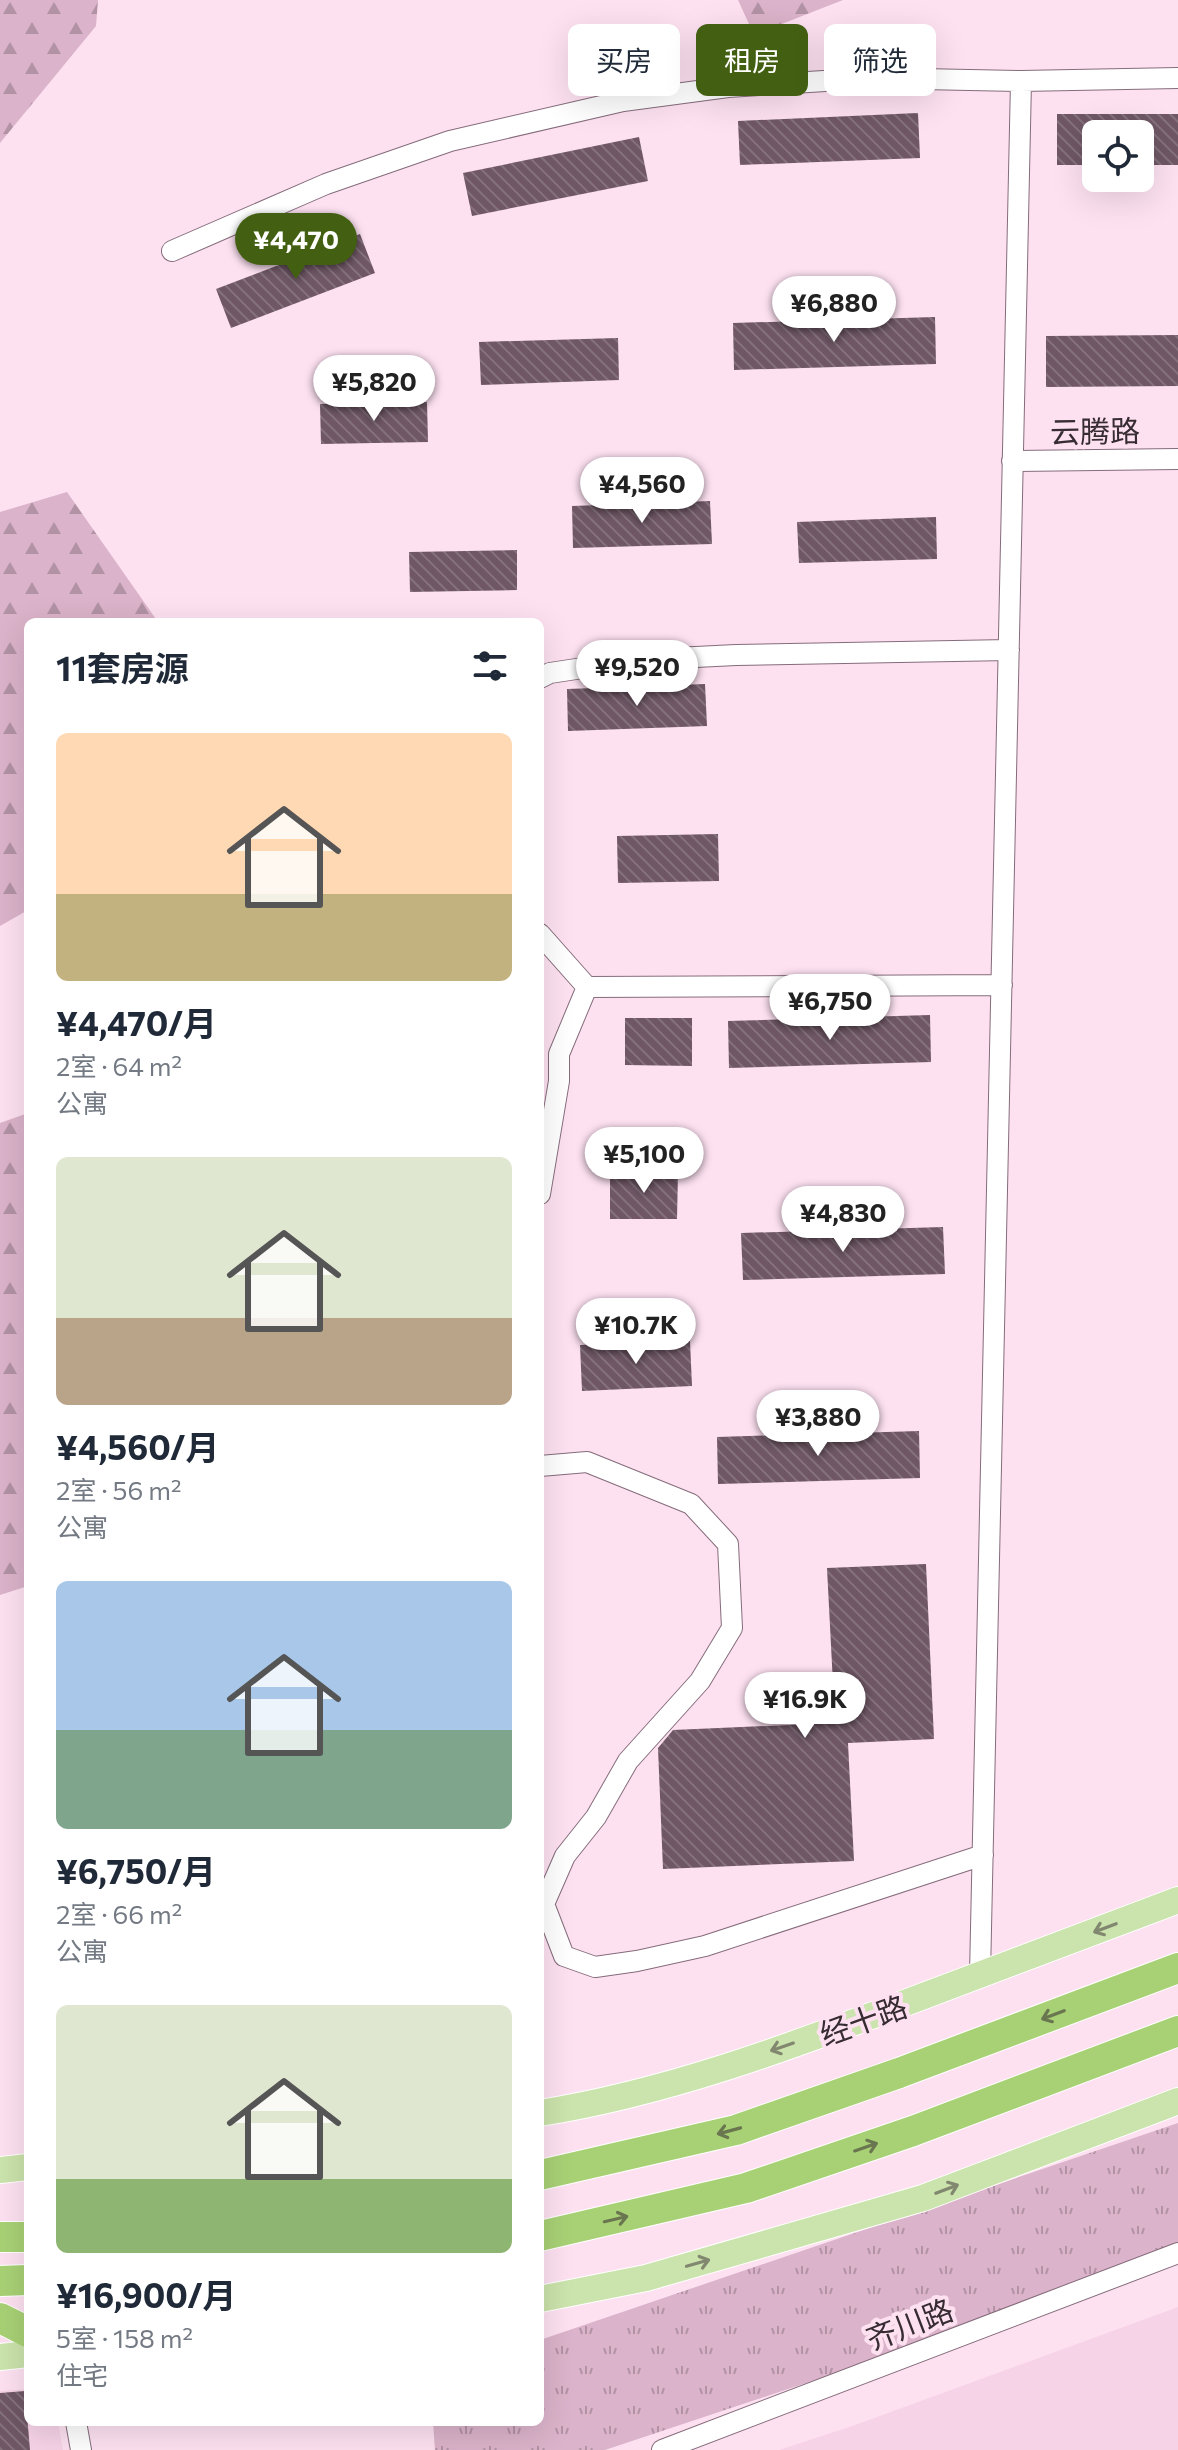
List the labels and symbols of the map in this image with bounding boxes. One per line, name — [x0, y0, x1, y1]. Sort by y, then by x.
pin: ¥4,470 — [231, 213, 361, 281]
pin: ¥6,880 — [769, 276, 899, 344]
pin: ¥5,820 — [309, 355, 439, 423]
street label: 云腾路 — [1050, 411, 1140, 449]
pin: ¥4,560 — [577, 457, 707, 525]
pin: ¥9,520 — [572, 640, 702, 708]
pin: ¥6,750 — [765, 974, 895, 1042]
pin: ¥5,100 — [579, 1127, 709, 1195]
pin: ¥4,830 — [778, 1186, 908, 1254]
pin: ¥10.7K — [571, 1298, 701, 1366]
pin: ¥3,880 — [753, 1390, 883, 1458]
pin: ¥16.9K — [740, 1672, 870, 1740]
one-way arrow — [1093, 1922, 1118, 1936]
street label: 经十路 — [814, 1986, 912, 2052]
one-way arrow — [1041, 2009, 1066, 2023]
one-way arrow — [770, 2041, 795, 2056]
one-way arrow — [716, 2124, 742, 2139]
one-way arrow — [853, 2139, 878, 2154]
one-way arrow — [934, 2181, 959, 2195]
one-way arrow — [603, 2210, 628, 2225]
one-way arrow — [684, 2255, 710, 2270]
street label: 齐川路 — [860, 2290, 958, 2356]

